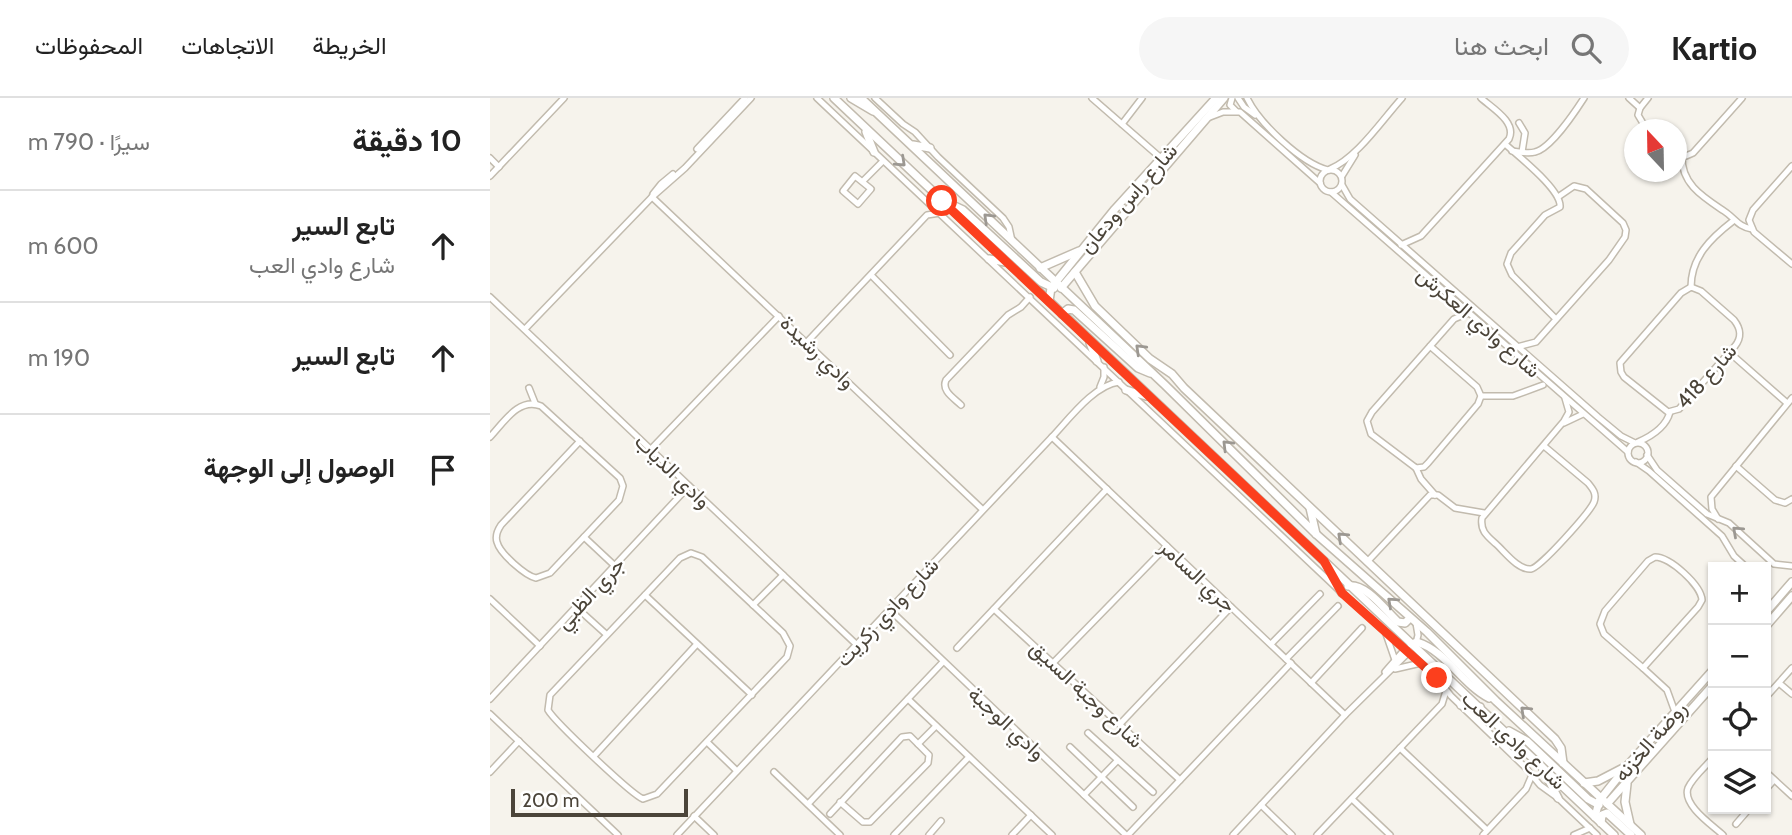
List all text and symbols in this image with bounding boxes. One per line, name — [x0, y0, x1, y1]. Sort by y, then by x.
search box — [1139, 17, 1629, 80]
text: Kartio — [1671, 28, 1757, 68]
icon: search — [1567, 29, 1605, 67]
text: ابحث هنا — [1454, 30, 1549, 62]
text: المحفوظات — [35, 31, 143, 60]
text: الاتجاهات — [181, 31, 274, 60]
text: الخريطة — [312, 31, 387, 60]
north arrow — [1624, 119, 1687, 182]
text: 10 دقيقة — [352, 122, 462, 159]
text: سيرًا · 790 m — [28, 128, 150, 156]
street label: شارع راس ودعان — [1074, 138, 1184, 259]
one-way arrow — [893, 154, 906, 166]
route start — [926, 185, 957, 216]
text: تابع السير — [292, 210, 395, 242]
one-way arrow — [983, 214, 996, 227]
icon: ahead — [424, 227, 462, 265]
text: 600 m — [28, 232, 99, 260]
text: شارع وادي العب — [249, 251, 395, 279]
street label: شارع وادي العكرش — [1409, 261, 1546, 386]
street label: وادي رشيدة — [772, 310, 861, 397]
street label: شارع 418 — [1670, 338, 1743, 415]
icon: ahead — [424, 339, 462, 377]
text: تابع السير — [292, 340, 395, 372]
text: 190 m — [28, 344, 90, 372]
one-way arrow — [1135, 345, 1148, 358]
street label: وادي الذياب — [626, 429, 716, 517]
one-way arrow — [1222, 441, 1235, 454]
icon: arrive — [424, 451, 462, 489]
text: الوصول إلى الوجهة — [204, 452, 395, 484]
one-way arrow — [1732, 526, 1745, 539]
one-way arrow — [1337, 533, 1350, 546]
street label: جري السامر — [1151, 534, 1241, 621]
street label: جري الظبي — [550, 552, 633, 638]
street label: شارع وادي زكريت — [830, 552, 947, 675]
map controls — [1708, 562, 1771, 814]
button: + — [1708, 562, 1771, 625]
one-way arrow — [1387, 598, 1400, 610]
button: − — [1708, 625, 1771, 688]
street label: شارع وجبة السيق — [1024, 635, 1149, 754]
route end — [1421, 662, 1452, 693]
street label: وادي الوجبة — [960, 681, 1051, 769]
street label: شارع وادي العب — [1453, 685, 1571, 798]
button: locate — [1708, 688, 1771, 751]
street label: روضة الخزنه — [1608, 696, 1692, 787]
one-way arrow — [1520, 706, 1533, 719]
button: layers — [1708, 751, 1771, 814]
scale bar — [511, 786, 688, 818]
text: 200 m — [522, 789, 579, 812]

